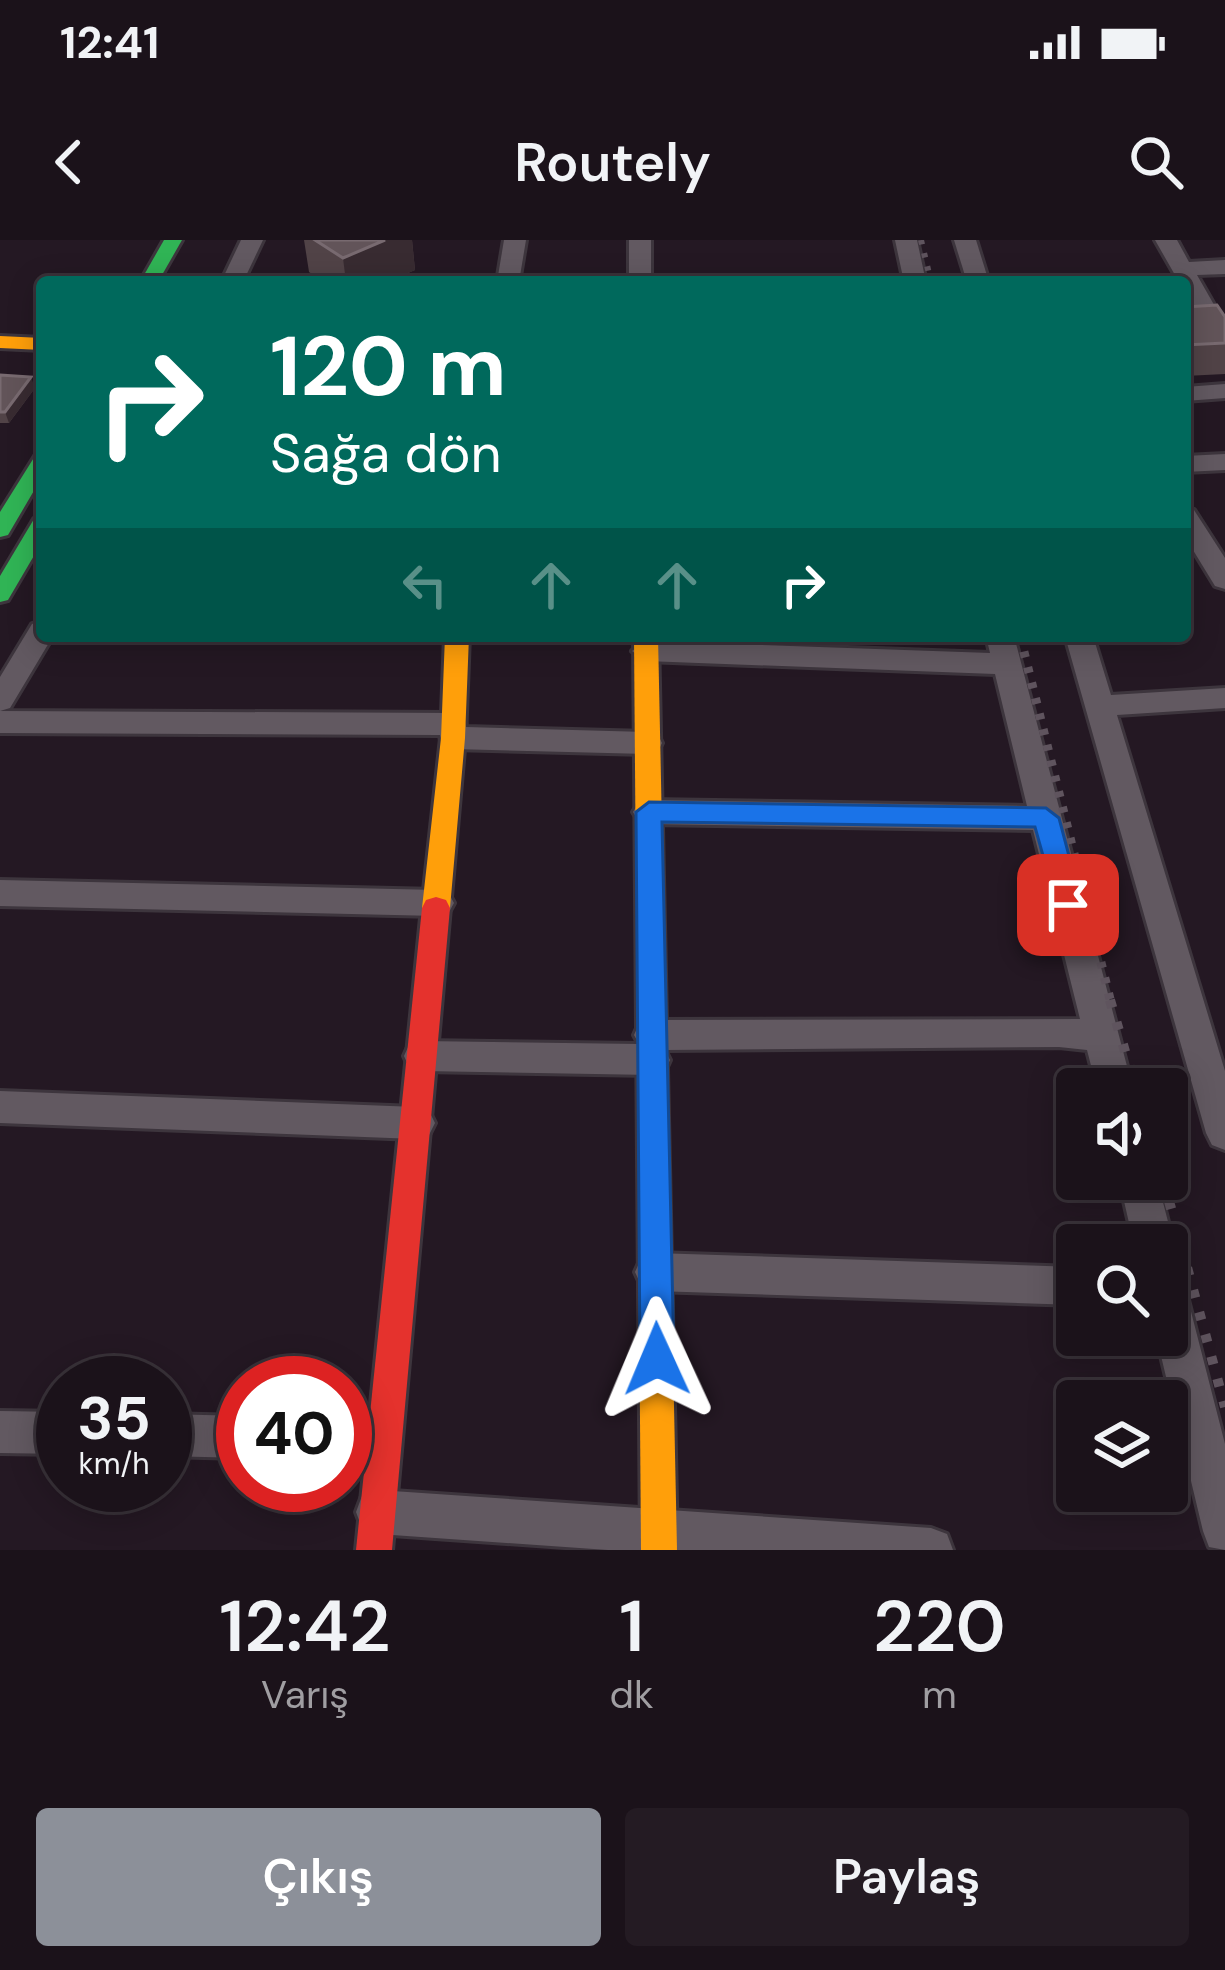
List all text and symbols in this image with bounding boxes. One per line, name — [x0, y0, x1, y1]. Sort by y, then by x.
text: 12:41 — [60, 13, 159, 72]
text: Routely — [514, 127, 711, 198]
icon: back — [36, 129, 102, 195]
icon: search — [1123, 129, 1189, 195]
text: 120 m — [270, 312, 507, 421]
icon: right — [72, 324, 228, 480]
text: Sağa dön — [270, 418, 501, 489]
icon: left — [392, 552, 458, 618]
icon: ahead — [518, 552, 584, 618]
icon: ahead — [644, 552, 710, 618]
icon: right — [770, 552, 836, 618]
pin — [1017, 854, 1119, 956]
icon: arrive — [1035, 872, 1101, 938]
map controls — [1056, 1068, 1188, 1512]
button: sound — [1056, 1068, 1188, 1200]
button: search — [1056, 1224, 1188, 1356]
position arrow — [594, 1296, 720, 1422]
speed limit sign: 40 — [216, 1356, 372, 1512]
text: 35 — [77, 1379, 151, 1458]
button: layers — [1056, 1380, 1188, 1512]
text: km/h — [79, 1444, 149, 1483]
text: 12:42 — [219, 1580, 390, 1673]
text: 1 — [619, 1580, 644, 1673]
text: 220 — [873, 1580, 1006, 1673]
text: Varış — [261, 1669, 349, 1720]
text: dk — [610, 1669, 654, 1720]
text: m — [922, 1669, 957, 1720]
button: Çıkış — [36, 1808, 601, 1946]
button: Paylaş — [625, 1808, 1189, 1946]

